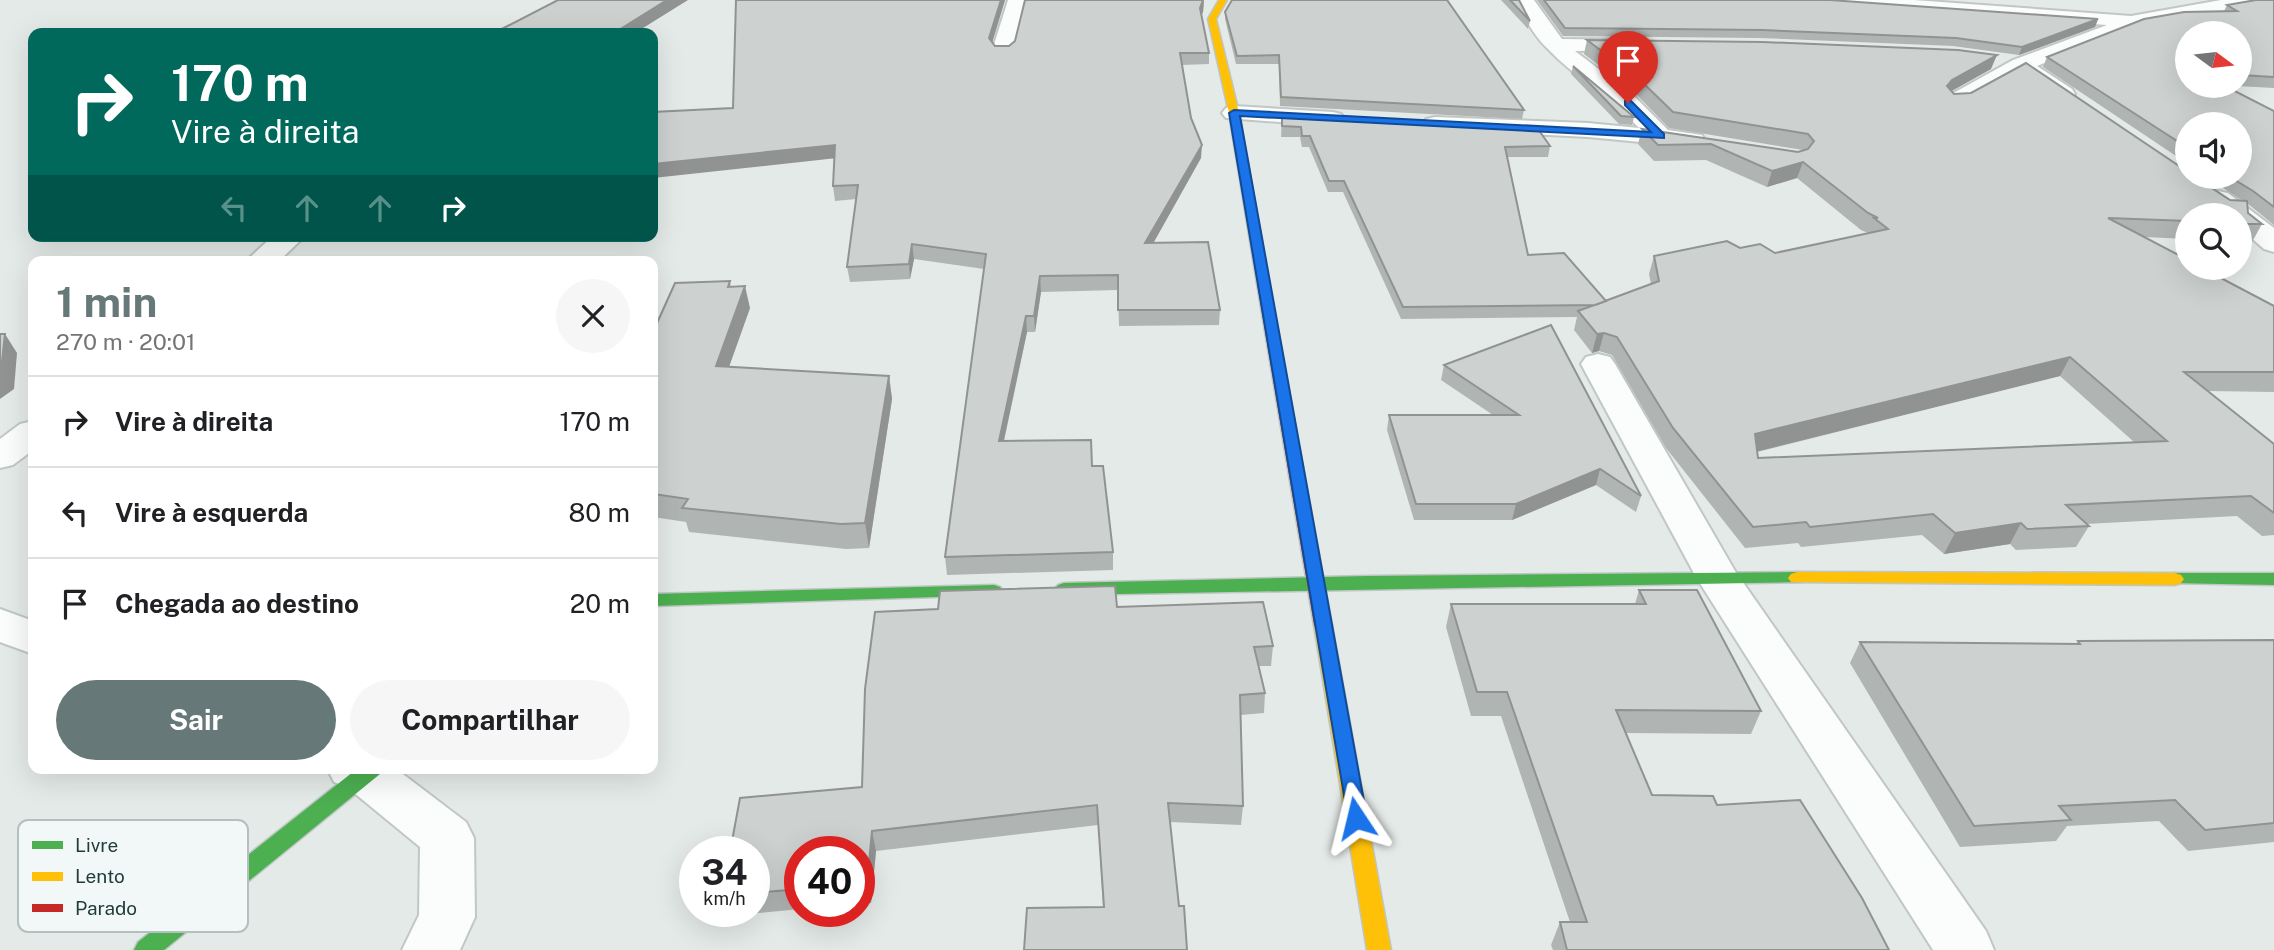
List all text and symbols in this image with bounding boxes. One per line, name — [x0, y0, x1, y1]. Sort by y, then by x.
north arrow — [2175, 21, 2252, 98]
map controls — [2175, 21, 2252, 280]
pin — [1598, 31, 1658, 103]
icon: arrive — [1609, 42, 1647, 80]
text: 170 m — [171, 54, 309, 112]
icon: right — [56, 56, 147, 147]
button: sound — [2175, 112, 2252, 189]
text: Vire à direita — [171, 113, 359, 150]
icon: left — [215, 189, 253, 227]
icon: ahead — [288, 189, 326, 227]
icon: ahead — [361, 189, 399, 227]
icon: right — [434, 189, 472, 227]
button: search — [2175, 203, 2252, 280]
text: 1 min — [56, 277, 157, 326]
button: close — [556, 279, 630, 353]
text: 270 m · 20:01 — [56, 328, 195, 355]
icon: right — [56, 403, 94, 441]
text: Vire à direita — [115, 406, 273, 437]
text: 170 m — [560, 406, 630, 437]
icon: left — [56, 494, 94, 532]
text: Vire à esquerda — [115, 497, 308, 528]
text: 80 m — [569, 497, 630, 528]
icon: arrive — [56, 585, 94, 623]
text: Chegada ao destino — [115, 588, 359, 619]
text: 20 m — [570, 588, 630, 619]
button: Sair — [56, 680, 336, 760]
button: Compartilhar — [350, 680, 630, 760]
position arrow — [1319, 781, 1393, 855]
legend — [18, 820, 248, 932]
text: Livre — [75, 834, 118, 856]
speed limit sign: 40 — [784, 836, 875, 927]
text: 34 — [701, 852, 748, 893]
text: Lento — [75, 865, 125, 887]
text: km/h — [703, 888, 746, 909]
text: Parado — [75, 897, 137, 919]

